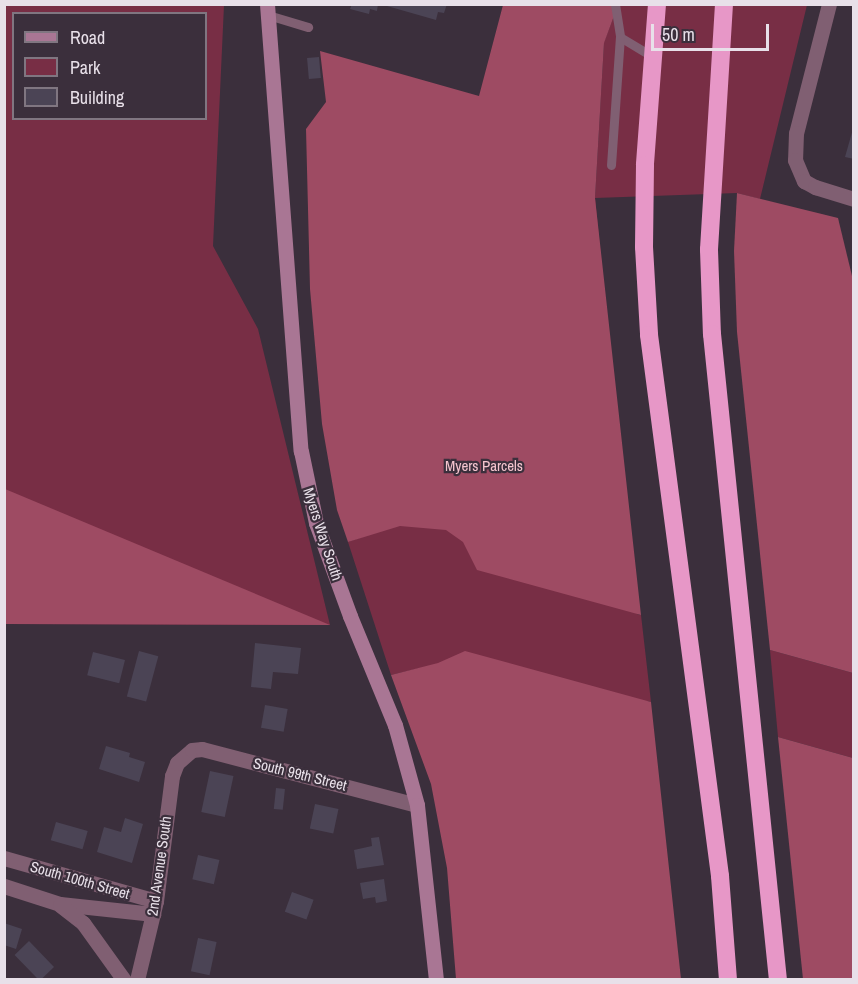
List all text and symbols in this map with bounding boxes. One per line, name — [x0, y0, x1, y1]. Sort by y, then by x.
legend — [12, 12, 207, 120]
scale bar — [654, 12, 772, 50]
text: 50 m — [662, 22, 695, 47]
text: Road — [70, 25, 105, 50]
text: Park — [70, 55, 100, 80]
text: Building — [70, 85, 124, 110]
park label: Myers Parcels — [445, 457, 523, 475]
street label: Myers Way South — [300, 485, 346, 583]
street label: South 99th Street — [251, 754, 349, 794]
street label: 2nd Avenue South — [143, 815, 175, 917]
street label: South 100th Street — [28, 857, 132, 903]

